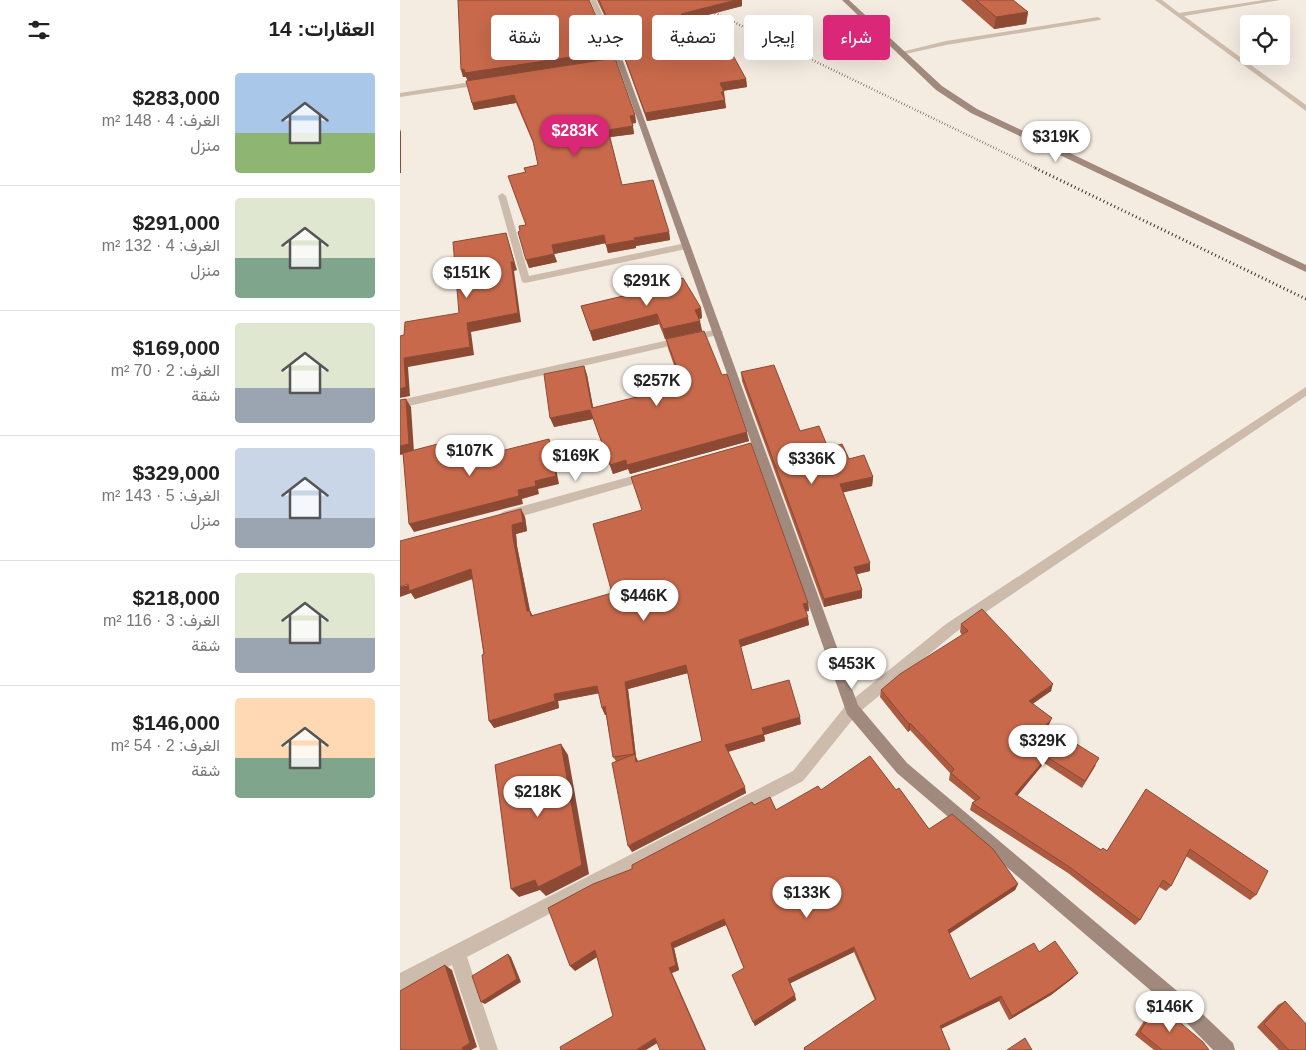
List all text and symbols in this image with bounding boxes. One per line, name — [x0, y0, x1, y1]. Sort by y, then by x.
chip: شقة — [491, 15, 559, 60]
chip: جديد — [569, 15, 642, 60]
chip: تصفية — [652, 15, 734, 60]
chip: إيجار — [744, 15, 813, 60]
chip: شراء — [823, 15, 890, 60]
map controls — [1240, 15, 1290, 65]
button: locate — [1240, 15, 1290, 65]
icon: filters — [25, 16, 53, 44]
text: العقارات: 14 — [268, 17, 375, 40]
text: $283,000 — [132, 86, 220, 109]
icon: home — [275, 93, 335, 153]
text: الغرف: 4 · 148 m² — [102, 112, 220, 129]
pin: $283K — [540, 114, 610, 157]
pin: $319K — [1021, 120, 1091, 163]
text: $283K — [551, 122, 599, 139]
text: $319K — [1032, 128, 1080, 145]
text: منزل — [190, 137, 220, 154]
text: $291,000 — [132, 211, 220, 234]
icon: home — [275, 218, 335, 278]
text: الغرف: 4 · 132 m² — [102, 237, 220, 254]
pin: $151K — [432, 256, 502, 299]
text: منزل — [190, 262, 220, 279]
text: $151K — [443, 264, 491, 281]
pin: $291K — [612, 264, 682, 307]
text: $291K — [623, 272, 671, 289]
text: $169,000 — [132, 336, 220, 359]
icon: home — [275, 343, 335, 403]
text: الغرف: 2 · 70 m² — [111, 362, 220, 379]
pin: $257K — [622, 364, 692, 407]
text: $257K — [633, 372, 681, 389]
text: شقة — [191, 387, 220, 404]
pin: $107K — [435, 434, 505, 477]
pin: $169K — [541, 440, 611, 482]
text: $107K — [446, 442, 494, 459]
pin: $336K — [777, 442, 847, 485]
text: $169K — [552, 447, 600, 464]
text: $336K — [788, 450, 836, 467]
text: $329,000 — [132, 461, 220, 484]
icon: home — [275, 468, 335, 528]
text: الغرف: 5 · 143 m² — [102, 487, 220, 504]
text: منزل — [190, 512, 220, 529]
pin: $446K — [609, 580, 679, 622]
text: $218,000 — [132, 586, 220, 609]
text: $446K — [620, 587, 668, 604]
icon: home — [275, 593, 335, 653]
text: الغرف: 3 · 116 m² — [103, 612, 220, 629]
text: شقة — [191, 637, 220, 654]
pin: $453K — [817, 648, 887, 690]
text: $453K — [828, 655, 876, 672]
text: $146,000 — [132, 711, 220, 734]
icon: home — [275, 718, 335, 778]
pin: $329K — [1008, 724, 1078, 767]
text: $329K — [1019, 732, 1067, 749]
text: الغرف: 2 · 54 m² — [111, 737, 220, 754]
text: شقة — [191, 762, 220, 779]
pin: $218K — [503, 776, 573, 818]
text: $218K — [514, 783, 562, 800]
pin: $133K — [772, 876, 842, 919]
text: $133K — [783, 884, 831, 901]
pin: $146K — [1135, 990, 1205, 1033]
text: $146K — [1146, 998, 1194, 1015]

